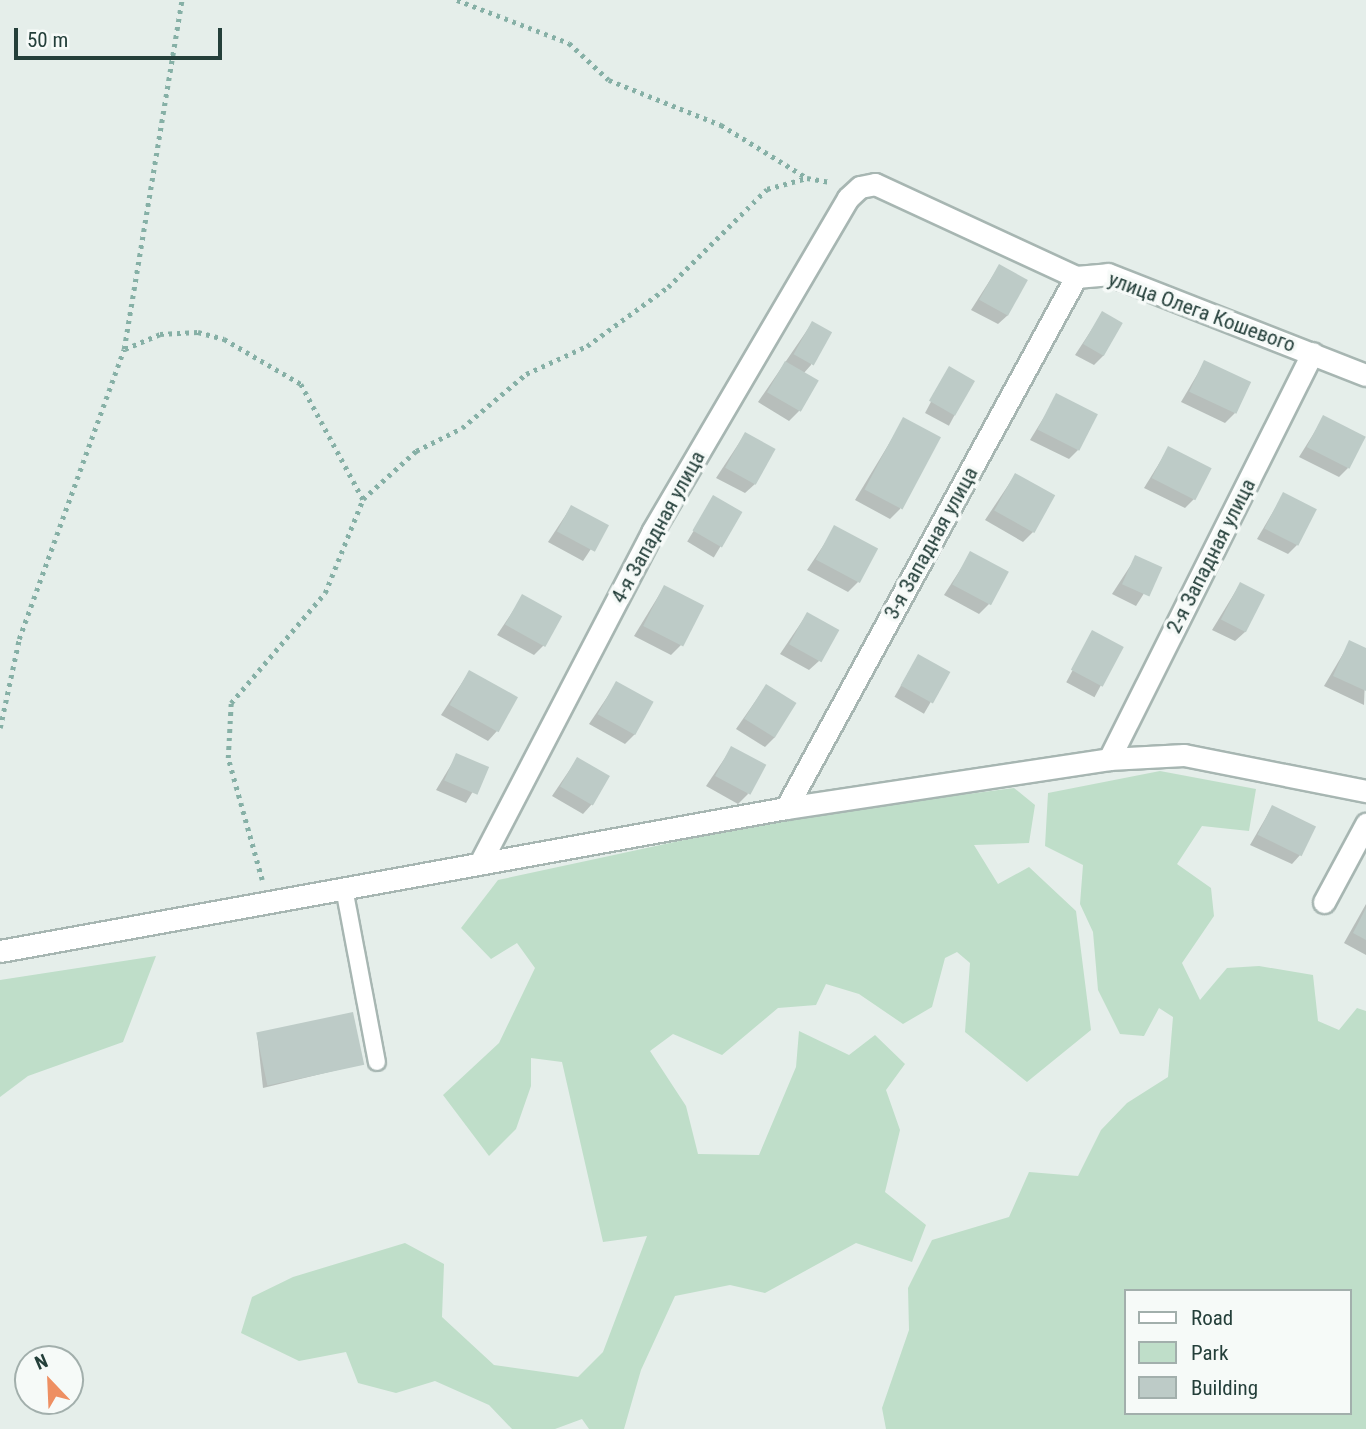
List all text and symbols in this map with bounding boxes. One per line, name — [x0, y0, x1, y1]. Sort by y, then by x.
scale bar — [18, 14, 226, 58]
text: 50 m — [27, 28, 68, 52]
street label: улица Олега Кошевого — [1105, 266, 1299, 358]
street label: 4-я Западная улица — [606, 447, 710, 607]
street label: 3-я Западная улица — [879, 463, 983, 623]
street label: 2-я Западная улица — [1161, 475, 1261, 637]
legend — [1124, 1289, 1352, 1415]
text: Road — [1191, 1306, 1233, 1330]
text: Park — [1191, 1341, 1228, 1365]
north arrow — [14, 1345, 84, 1415]
text: N — [32, 1349, 51, 1375]
text: Building — [1191, 1376, 1258, 1400]

